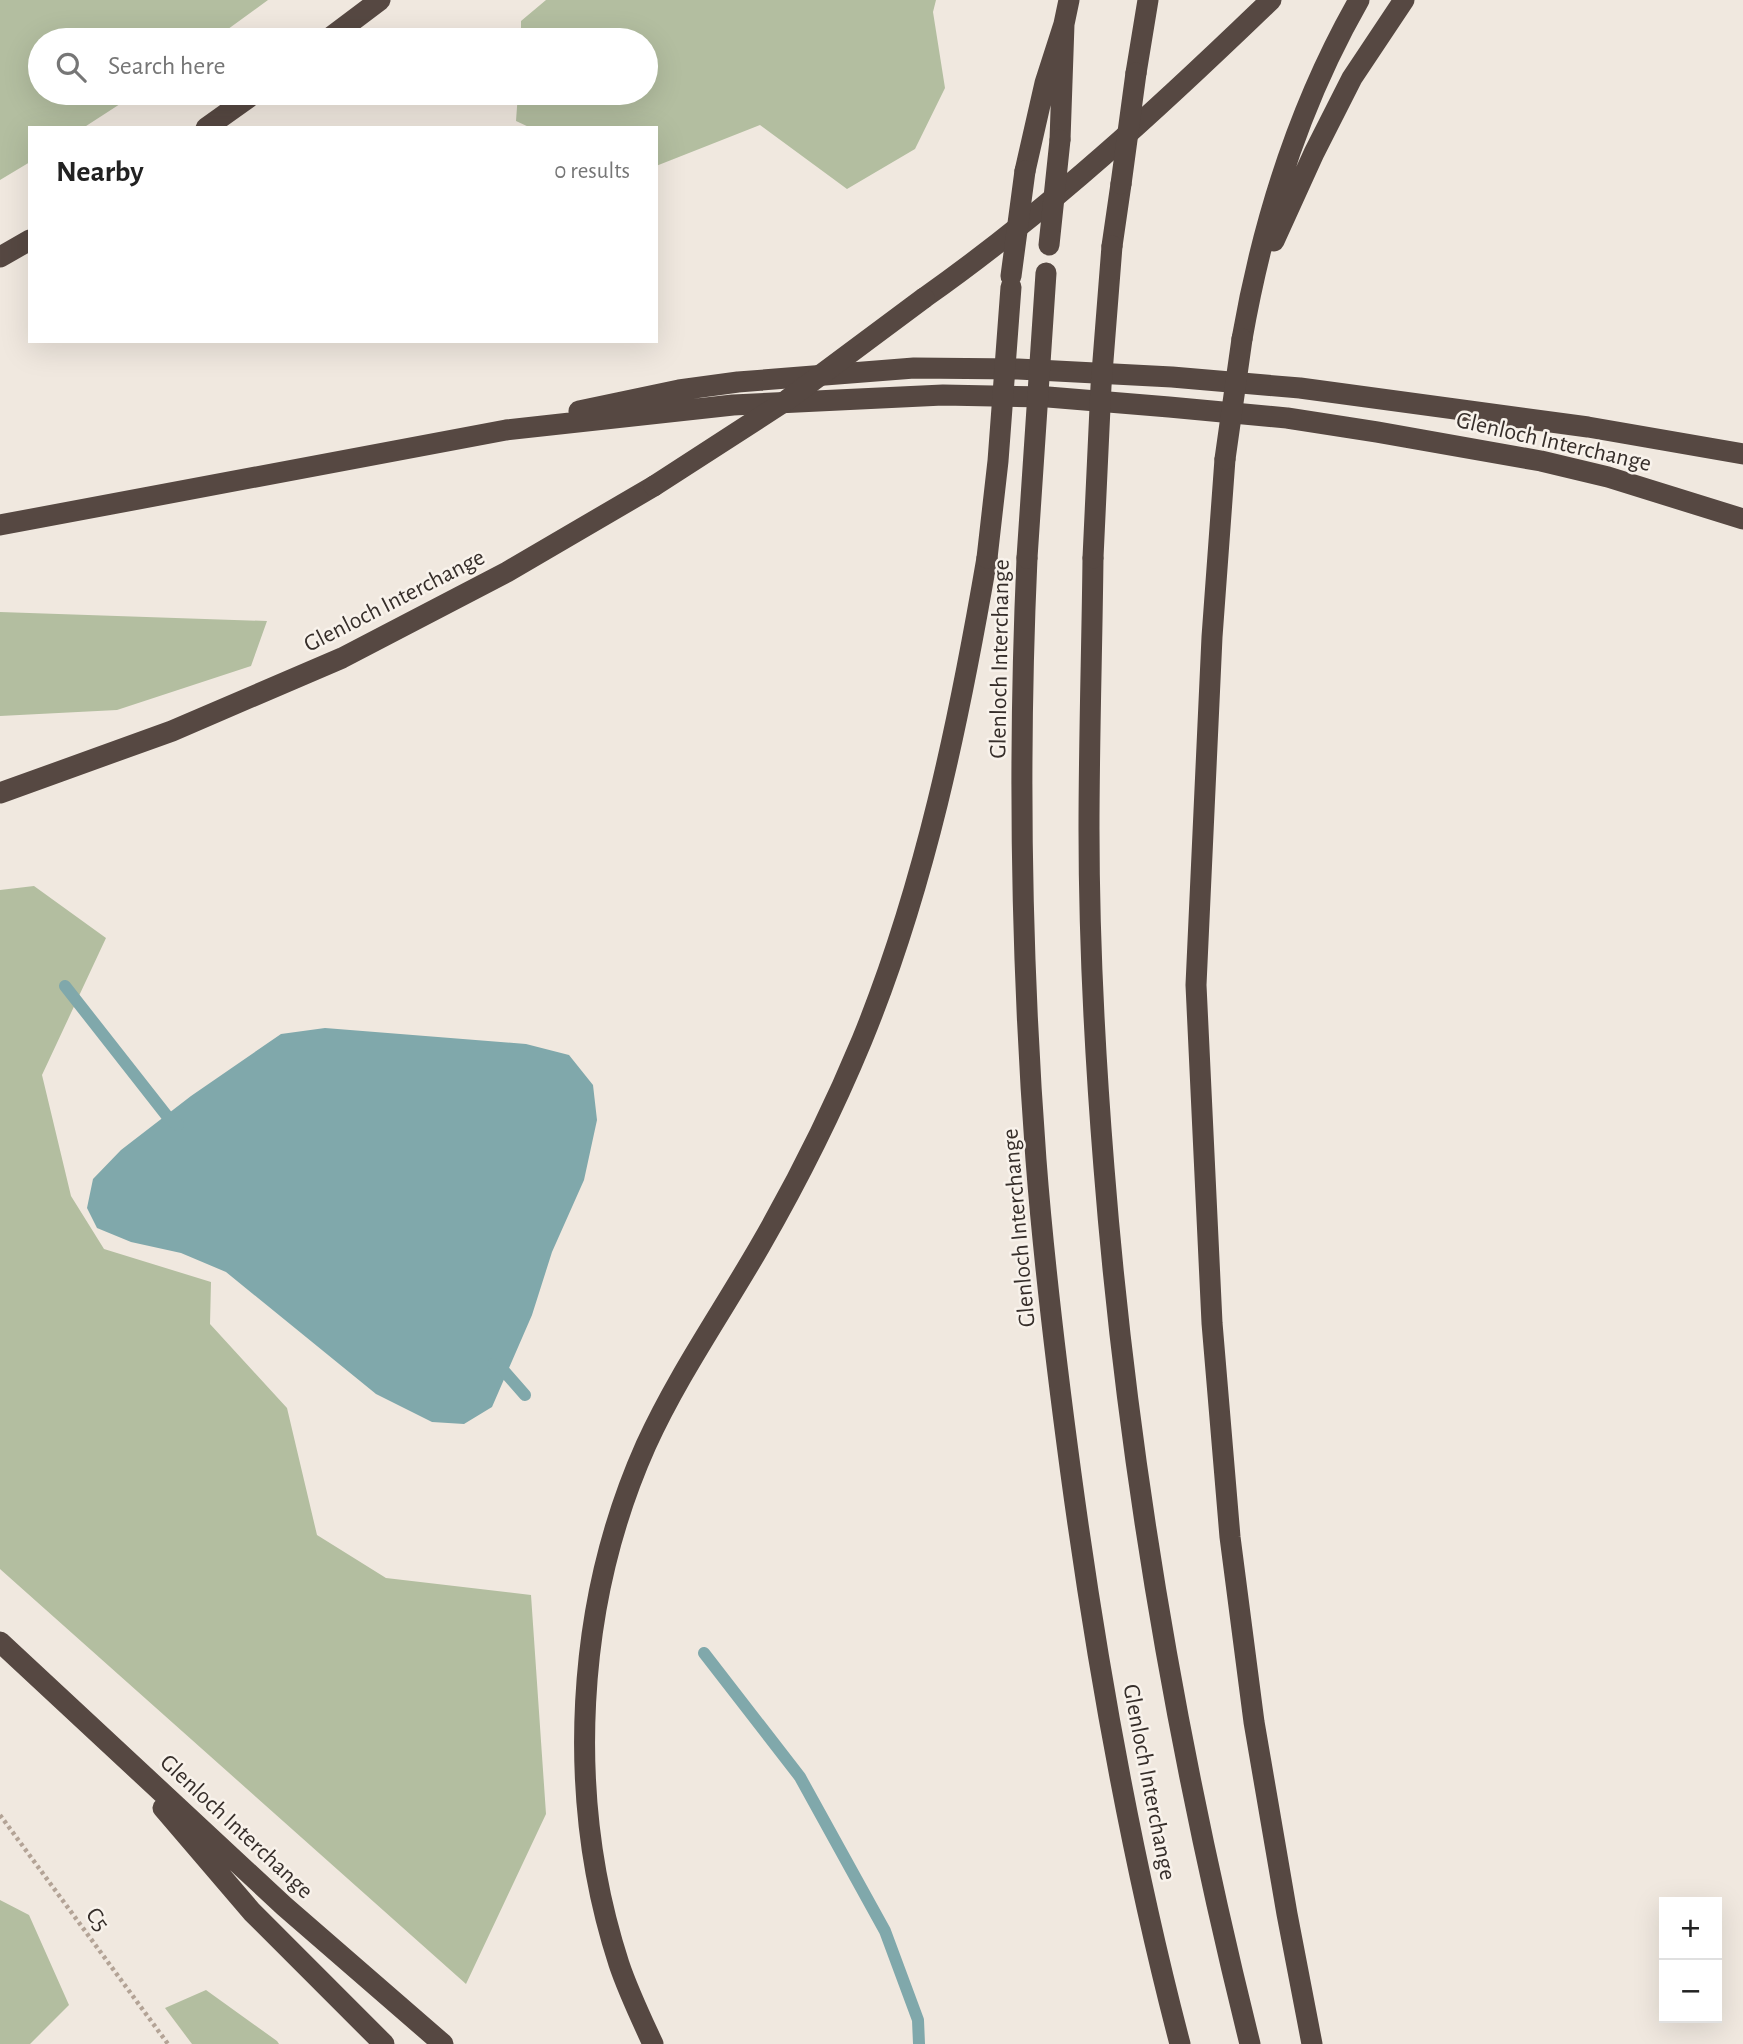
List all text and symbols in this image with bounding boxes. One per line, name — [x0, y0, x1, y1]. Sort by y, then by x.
search box — [28, 28, 658, 105]
icon: search — [52, 48, 90, 86]
text: Search here — [108, 53, 226, 79]
text: Nearby — [56, 157, 144, 187]
text: 0 results — [554, 160, 630, 183]
street label: Glenloch Interchange — [1454, 408, 1654, 476]
street label: Glenloch Interchange — [300, 545, 489, 657]
street label: Glenloch Interchange — [986, 559, 1014, 759]
street label: Glenloch Interchange — [998, 1128, 1040, 1328]
street label: Glenloch Interchange — [1118, 1682, 1180, 1882]
street label: Glenloch Interchange — [155, 1750, 317, 1903]
map controls — [1659, 1897, 1722, 2023]
button: + — [1659, 1897, 1722, 1960]
street label: C5 — [81, 1903, 114, 1936]
button: − — [1659, 1960, 1722, 2023]

